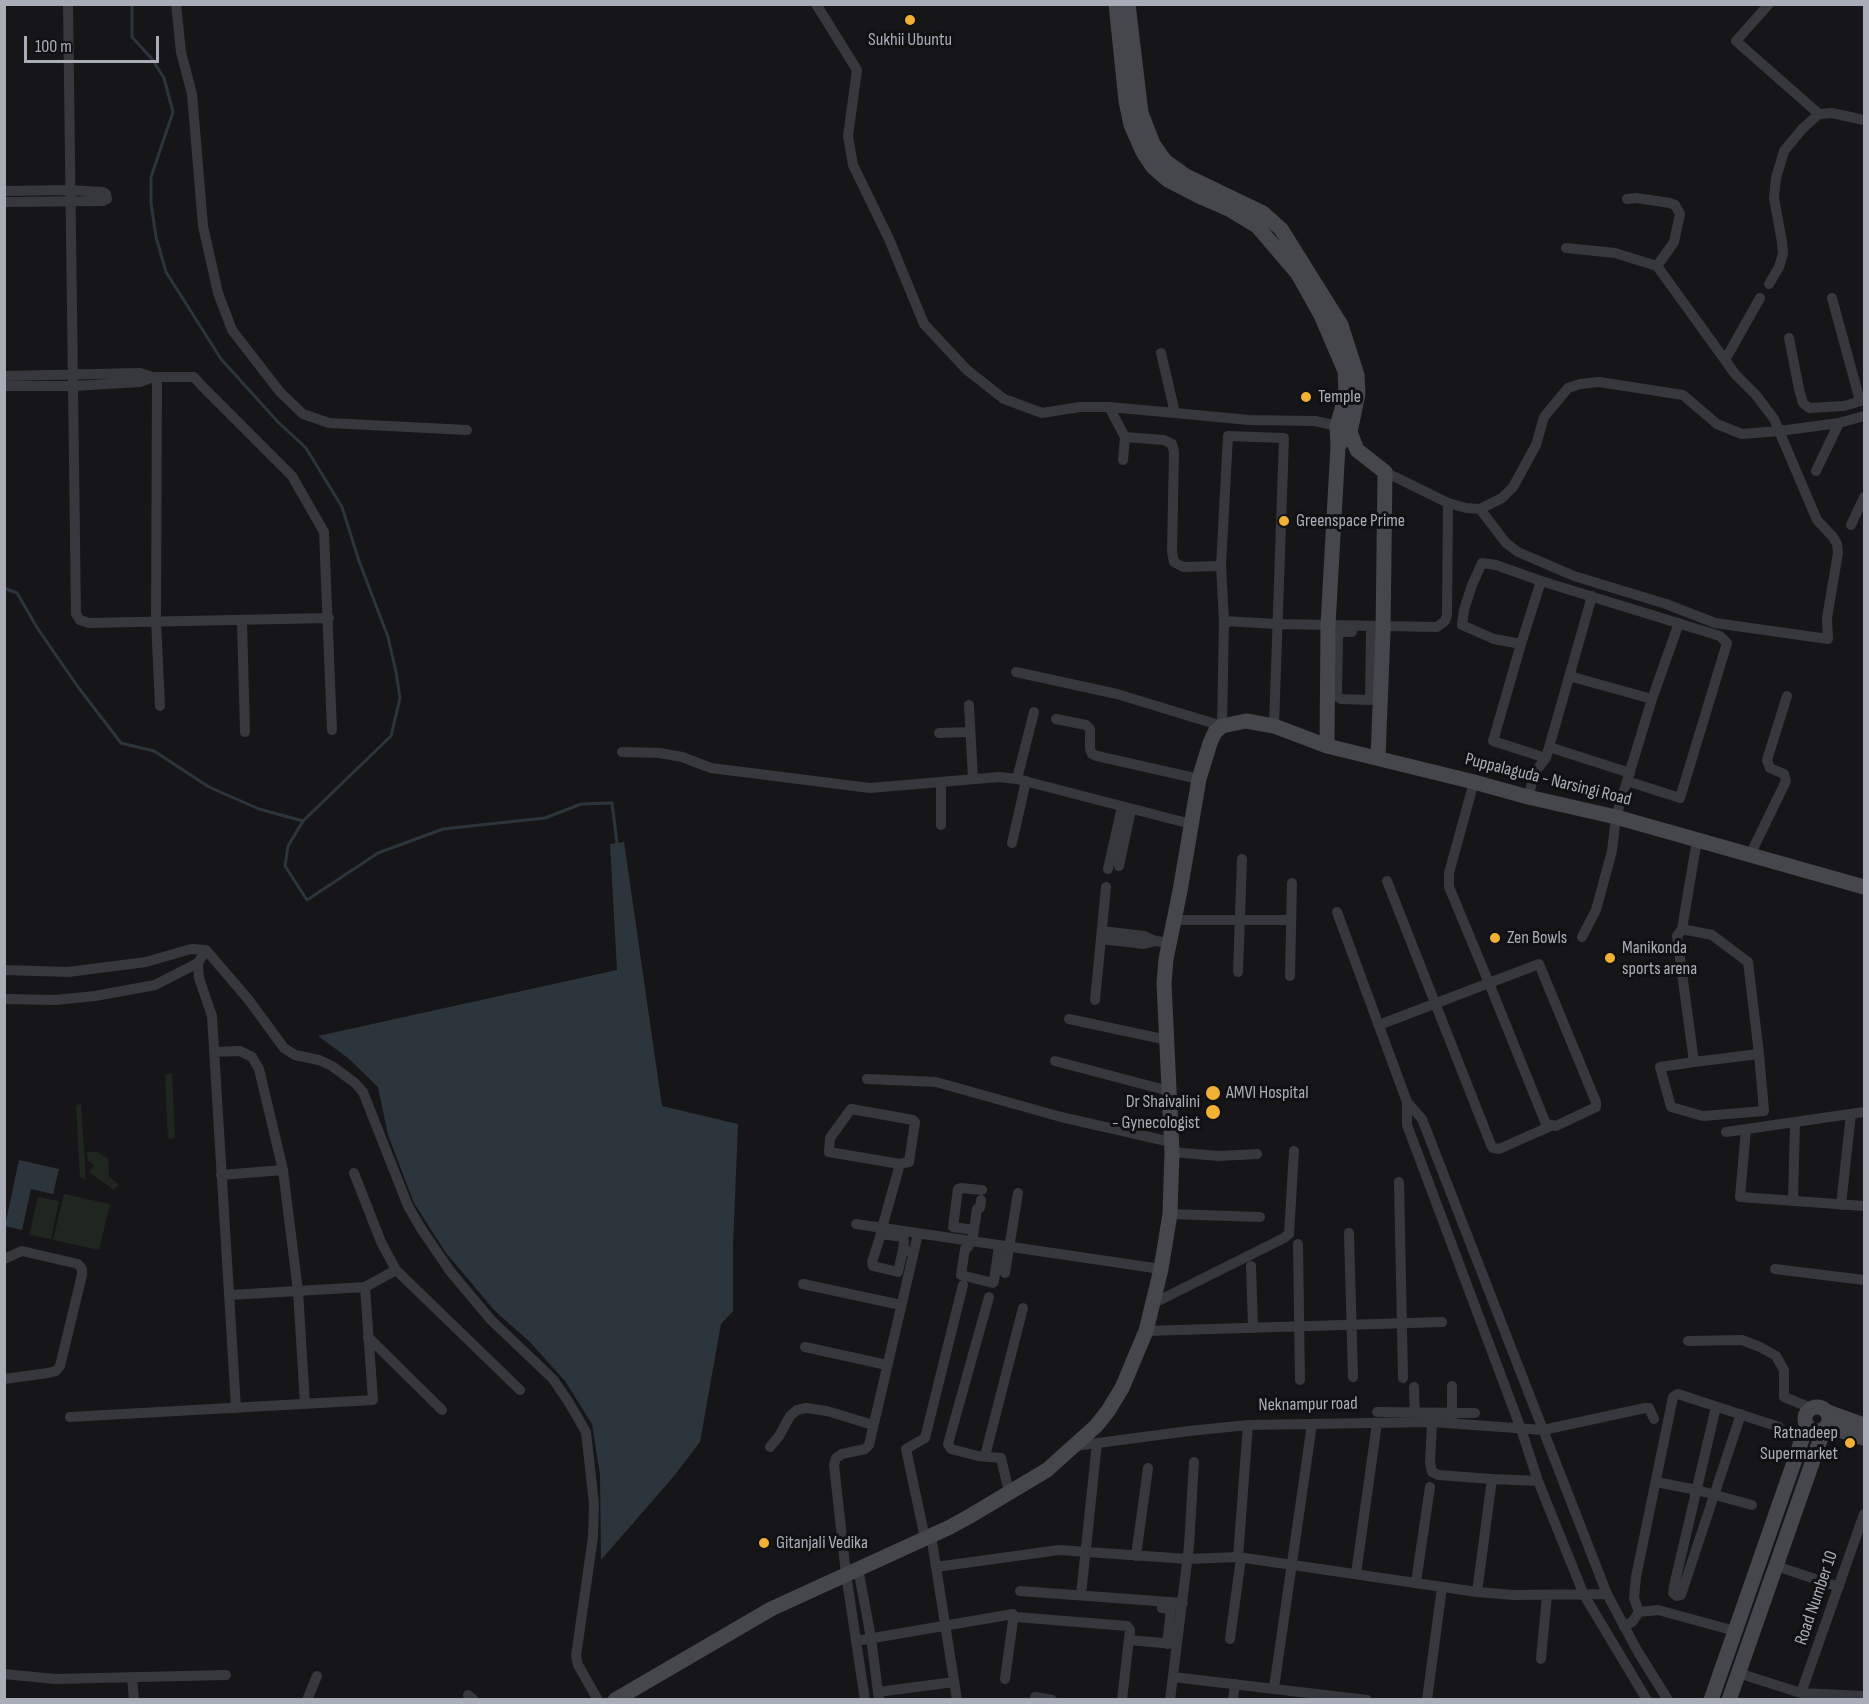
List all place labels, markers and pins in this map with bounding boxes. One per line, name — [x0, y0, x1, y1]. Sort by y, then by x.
marker: Sukhii Ubuntu — [903, 13, 917, 27]
place label: Sukhii Ubuntu — [868, 29, 952, 51]
place label: Temple — [1318, 386, 1361, 408]
marker: Temple — [1299, 390, 1313, 404]
place label: Greenspace Prime — [1296, 510, 1405, 532]
marker: Greenspace Prime — [1277, 514, 1291, 528]
place label: Zen Bowls — [1507, 927, 1567, 949]
marker: Zen Bowls — [1488, 931, 1502, 945]
place label: Manikonda sports arena — [1622, 937, 1697, 980]
marker: Manikonda sports arena — [1603, 951, 1617, 965]
place label: AMVI Hospital — [1226, 1082, 1309, 1104]
marker: AMVI Hospital — [1204, 1084, 1222, 1102]
place label: Dr Shaivalini - Gynecologist — [1112, 1091, 1200, 1134]
marker: Dr Shaivalini - Gynecologist — [1204, 1103, 1222, 1121]
place label: Ratnadeep Supermarket — [1760, 1422, 1838, 1464]
marker: Ratnadeep Supermarket — [1843, 1436, 1857, 1450]
place label: Gitanjali Vedika — [776, 1532, 868, 1554]
marker: Gitanjali Vedika — [757, 1536, 771, 1550]

